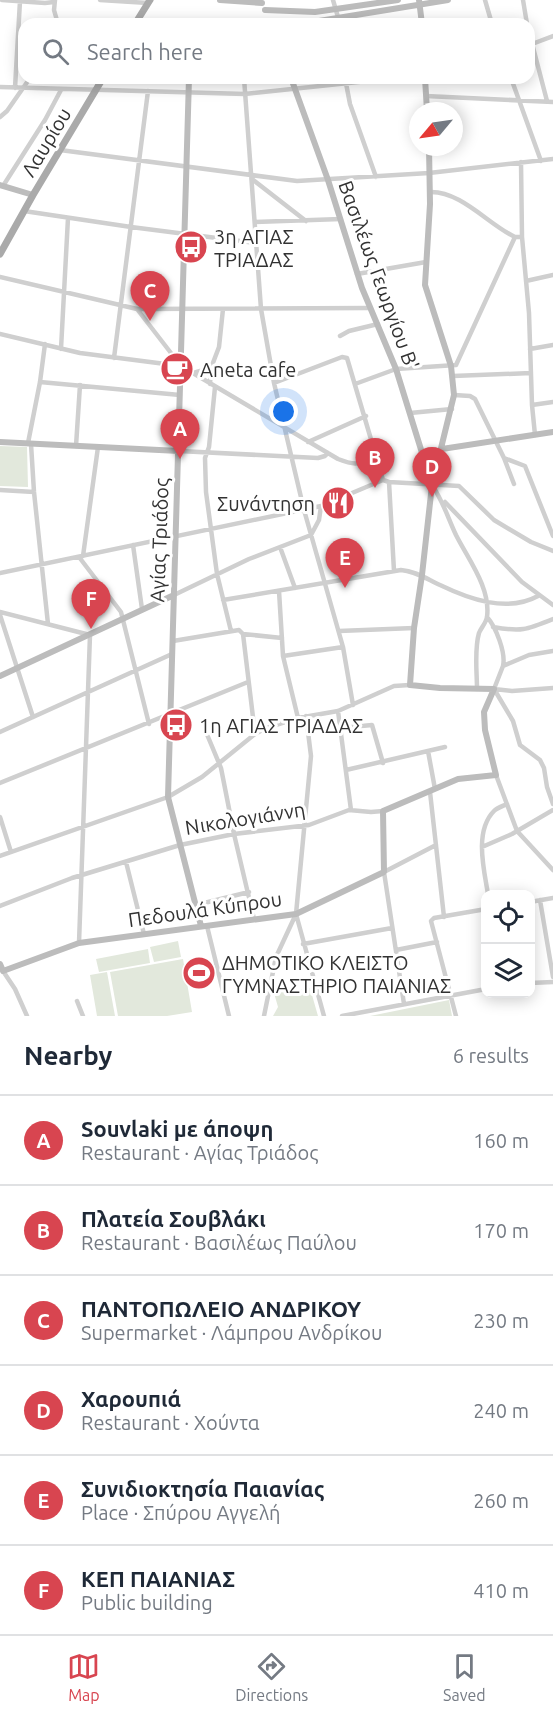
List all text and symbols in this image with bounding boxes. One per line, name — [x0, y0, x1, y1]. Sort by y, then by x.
search box — [18, 18, 535, 84]
icon: search — [39, 35, 72, 68]
text: Search here — [87, 39, 203, 64]
north arrow — [409, 102, 463, 156]
street label: Λαυρίου — [17, 103, 75, 181]
street label: Βασιλέως Γεωργίου Β' — [334, 178, 424, 372]
place label: 3η ΑΓΙΑΣ ΤΡΙΑΔΑΣ — [214, 225, 294, 271]
bus stop icon: 3η ΑΓΙΑΣ ΤΡΙΑΔΑΣ — [173, 229, 209, 265]
pin: C — [130, 272, 170, 321]
cafe icon: Aneta cafe — [159, 351, 195, 387]
place label: Aneta cafe — [200, 358, 296, 381]
your location — [269, 397, 298, 426]
pin: A — [160, 410, 200, 459]
pin: B — [356, 438, 394, 488]
pin: D — [412, 448, 452, 497]
street label: Αγίας Τριάδος — [145, 477, 173, 603]
restaurant icon: Συνάντηση — [320, 485, 356, 521]
place label: Συνάντηση — [217, 492, 315, 515]
pin: E — [326, 538, 364, 588]
pin: F — [72, 580, 110, 629]
bus stop icon: 1η ΑΓΙΑΣ ΤΡΙΑΔΑΣ — [158, 707, 194, 743]
place label: 1η ΑΓΙΑΣ ΤΡΙΑΔΑΣ — [199, 714, 363, 737]
street label: Νικολογιάννη — [183, 797, 307, 839]
street label: Πεδουλά Κύπρου — [127, 887, 283, 931]
map controls — [481, 890, 535, 998]
button: locate — [481, 890, 535, 944]
button: layers — [481, 944, 535, 998]
place label: ΔΗΜΟΤΙΚΟ ΚΛΕΙΣΤΟ ΓΥΜΝΑΣΤΗΡΙΟ ΠΑΙΑΝΙΑΣ — [222, 951, 451, 997]
sports icon: ΔΗΜΟΤΙΚΟ ΚΛΕΙΣΤΟ ΓΥΜΝΑΣΤΗΡΙΟ ΠΑΙΑΝΙΑΣ — [181, 955, 217, 991]
text: Nearby — [24, 1041, 112, 1070]
text: 6 results — [453, 1044, 529, 1067]
text: Souvlaki με άποψη — [81, 1116, 273, 1141]
text: A — [36, 1129, 51, 1152]
text: 160 m — [473, 1129, 529, 1152]
text: Restaurant · Αγίας Τριάδος — [81, 1141, 318, 1164]
text: Πλατεία Σουβλάκι — [81, 1206, 266, 1231]
text: B — [37, 1219, 50, 1242]
text: 170 m — [473, 1219, 529, 1242]
text: Restaurant · Βασιλέως Παύλου — [81, 1231, 357, 1254]
text: ΠΑΝΤΟΠΩΛΕΙΟ ΑΝΔΡΙΚΟΥ — [81, 1296, 361, 1321]
text: C — [37, 1309, 50, 1332]
text: 230 m — [473, 1309, 529, 1332]
text: Supermarket · Λάμπρου Ανδρίκου — [81, 1321, 382, 1344]
text: Χαρουπιά — [81, 1386, 181, 1411]
text: D — [36, 1399, 51, 1422]
text: 240 m — [473, 1399, 529, 1422]
text: Restaurant · Χούντα — [81, 1411, 260, 1434]
text: Συνιδιοκτησία Παιανίας — [81, 1476, 325, 1501]
text: E — [38, 1489, 49, 1512]
text: 260 m — [473, 1489, 529, 1512]
text: Place · Σπύρου Αγγελή — [81, 1501, 281, 1524]
text: ΚΕΠ ΠΑΙΑΝΙΑΣ — [81, 1566, 235, 1591]
text: F — [38, 1579, 49, 1602]
text: 410 m — [473, 1579, 529, 1602]
text: Public building — [81, 1591, 213, 1614]
tab: Map — [67, 1650, 100, 1704]
tab: Directions — [235, 1650, 308, 1704]
tab: Saved — [443, 1650, 486, 1704]

